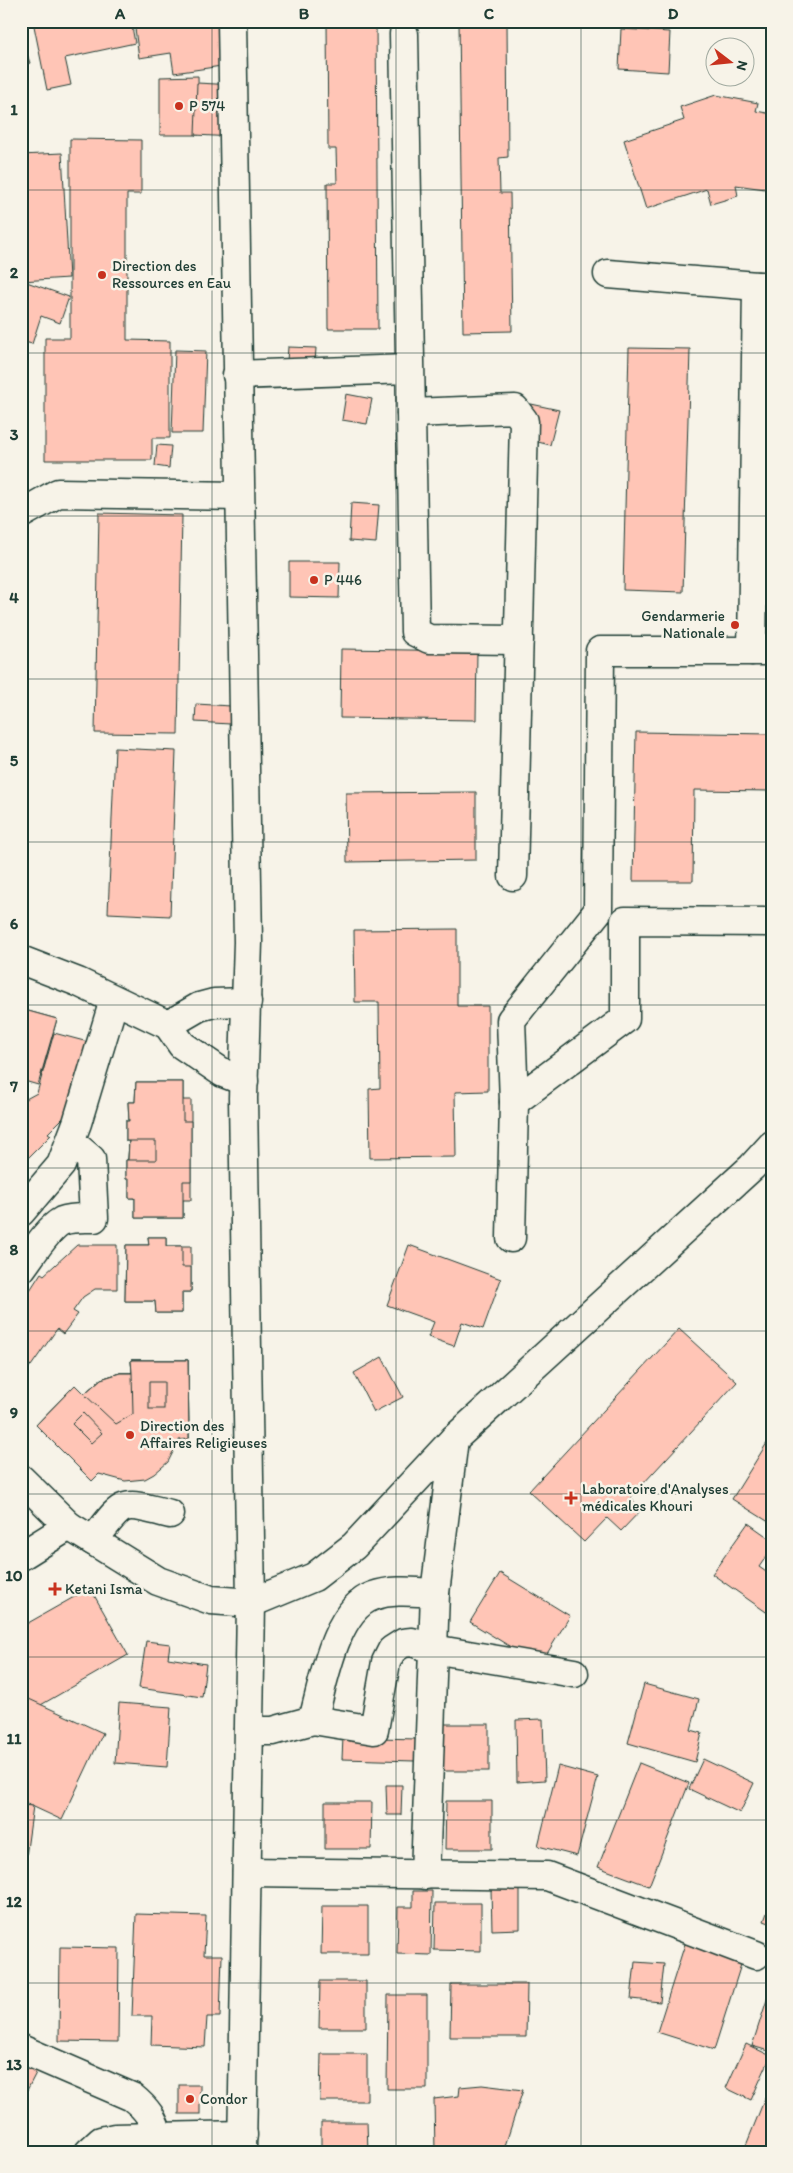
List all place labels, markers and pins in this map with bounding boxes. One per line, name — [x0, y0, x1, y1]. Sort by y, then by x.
place label: P 574 — [189, 97, 225, 115]
marker: P 574 — [173, 100, 185, 112]
place label: Direction des Ressources en Eau — [112, 257, 231, 292]
marker: Direction des Ressources en Eau — [96, 269, 108, 281]
place label: P 446 — [324, 571, 362, 589]
marker: P 446 — [308, 574, 320, 586]
place label: Gendarmerie Nationale — [641, 607, 725, 642]
marker: Gendarmerie Nationale — [729, 619, 741, 631]
place label: Direction des Affaires Religieuses — [140, 1417, 267, 1452]
marker: Direction des Affaires Religieuses — [124, 1429, 136, 1441]
place label: Laboratoire d'Analyses médicales Khouri — [582, 1480, 729, 1515]
marker: Laboratoire d'Analyses médicales Khouri — [564, 1491, 578, 1505]
place label: Ketani Isma — [65, 1580, 143, 1598]
marker: Ketani Isma — [49, 1583, 61, 1595]
place label: Condor — [200, 2090, 247, 2108]
marker: Condor — [184, 2093, 196, 2105]

